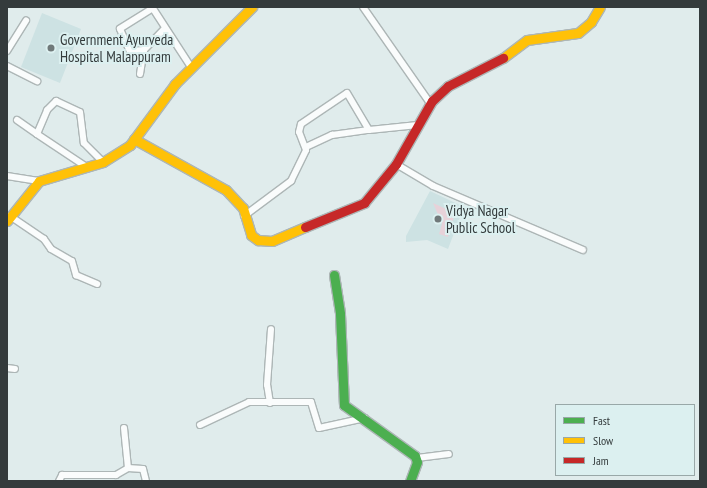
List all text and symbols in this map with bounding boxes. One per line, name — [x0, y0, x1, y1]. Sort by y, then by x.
place label: Government Ayurveda Hospital Malappuram — [60, 30, 174, 65]
marker: Government Ayurveda Hospital Malappuram — [45, 42, 57, 54]
place label: Vidya Nagar Public School — [446, 201, 515, 236]
marker: Vidya Nagar Public School — [433, 214, 443, 224]
legend — [555, 404, 695, 476]
text: Fast — [593, 413, 610, 428]
text: Slow — [593, 433, 613, 448]
text: Jam — [593, 453, 609, 468]

